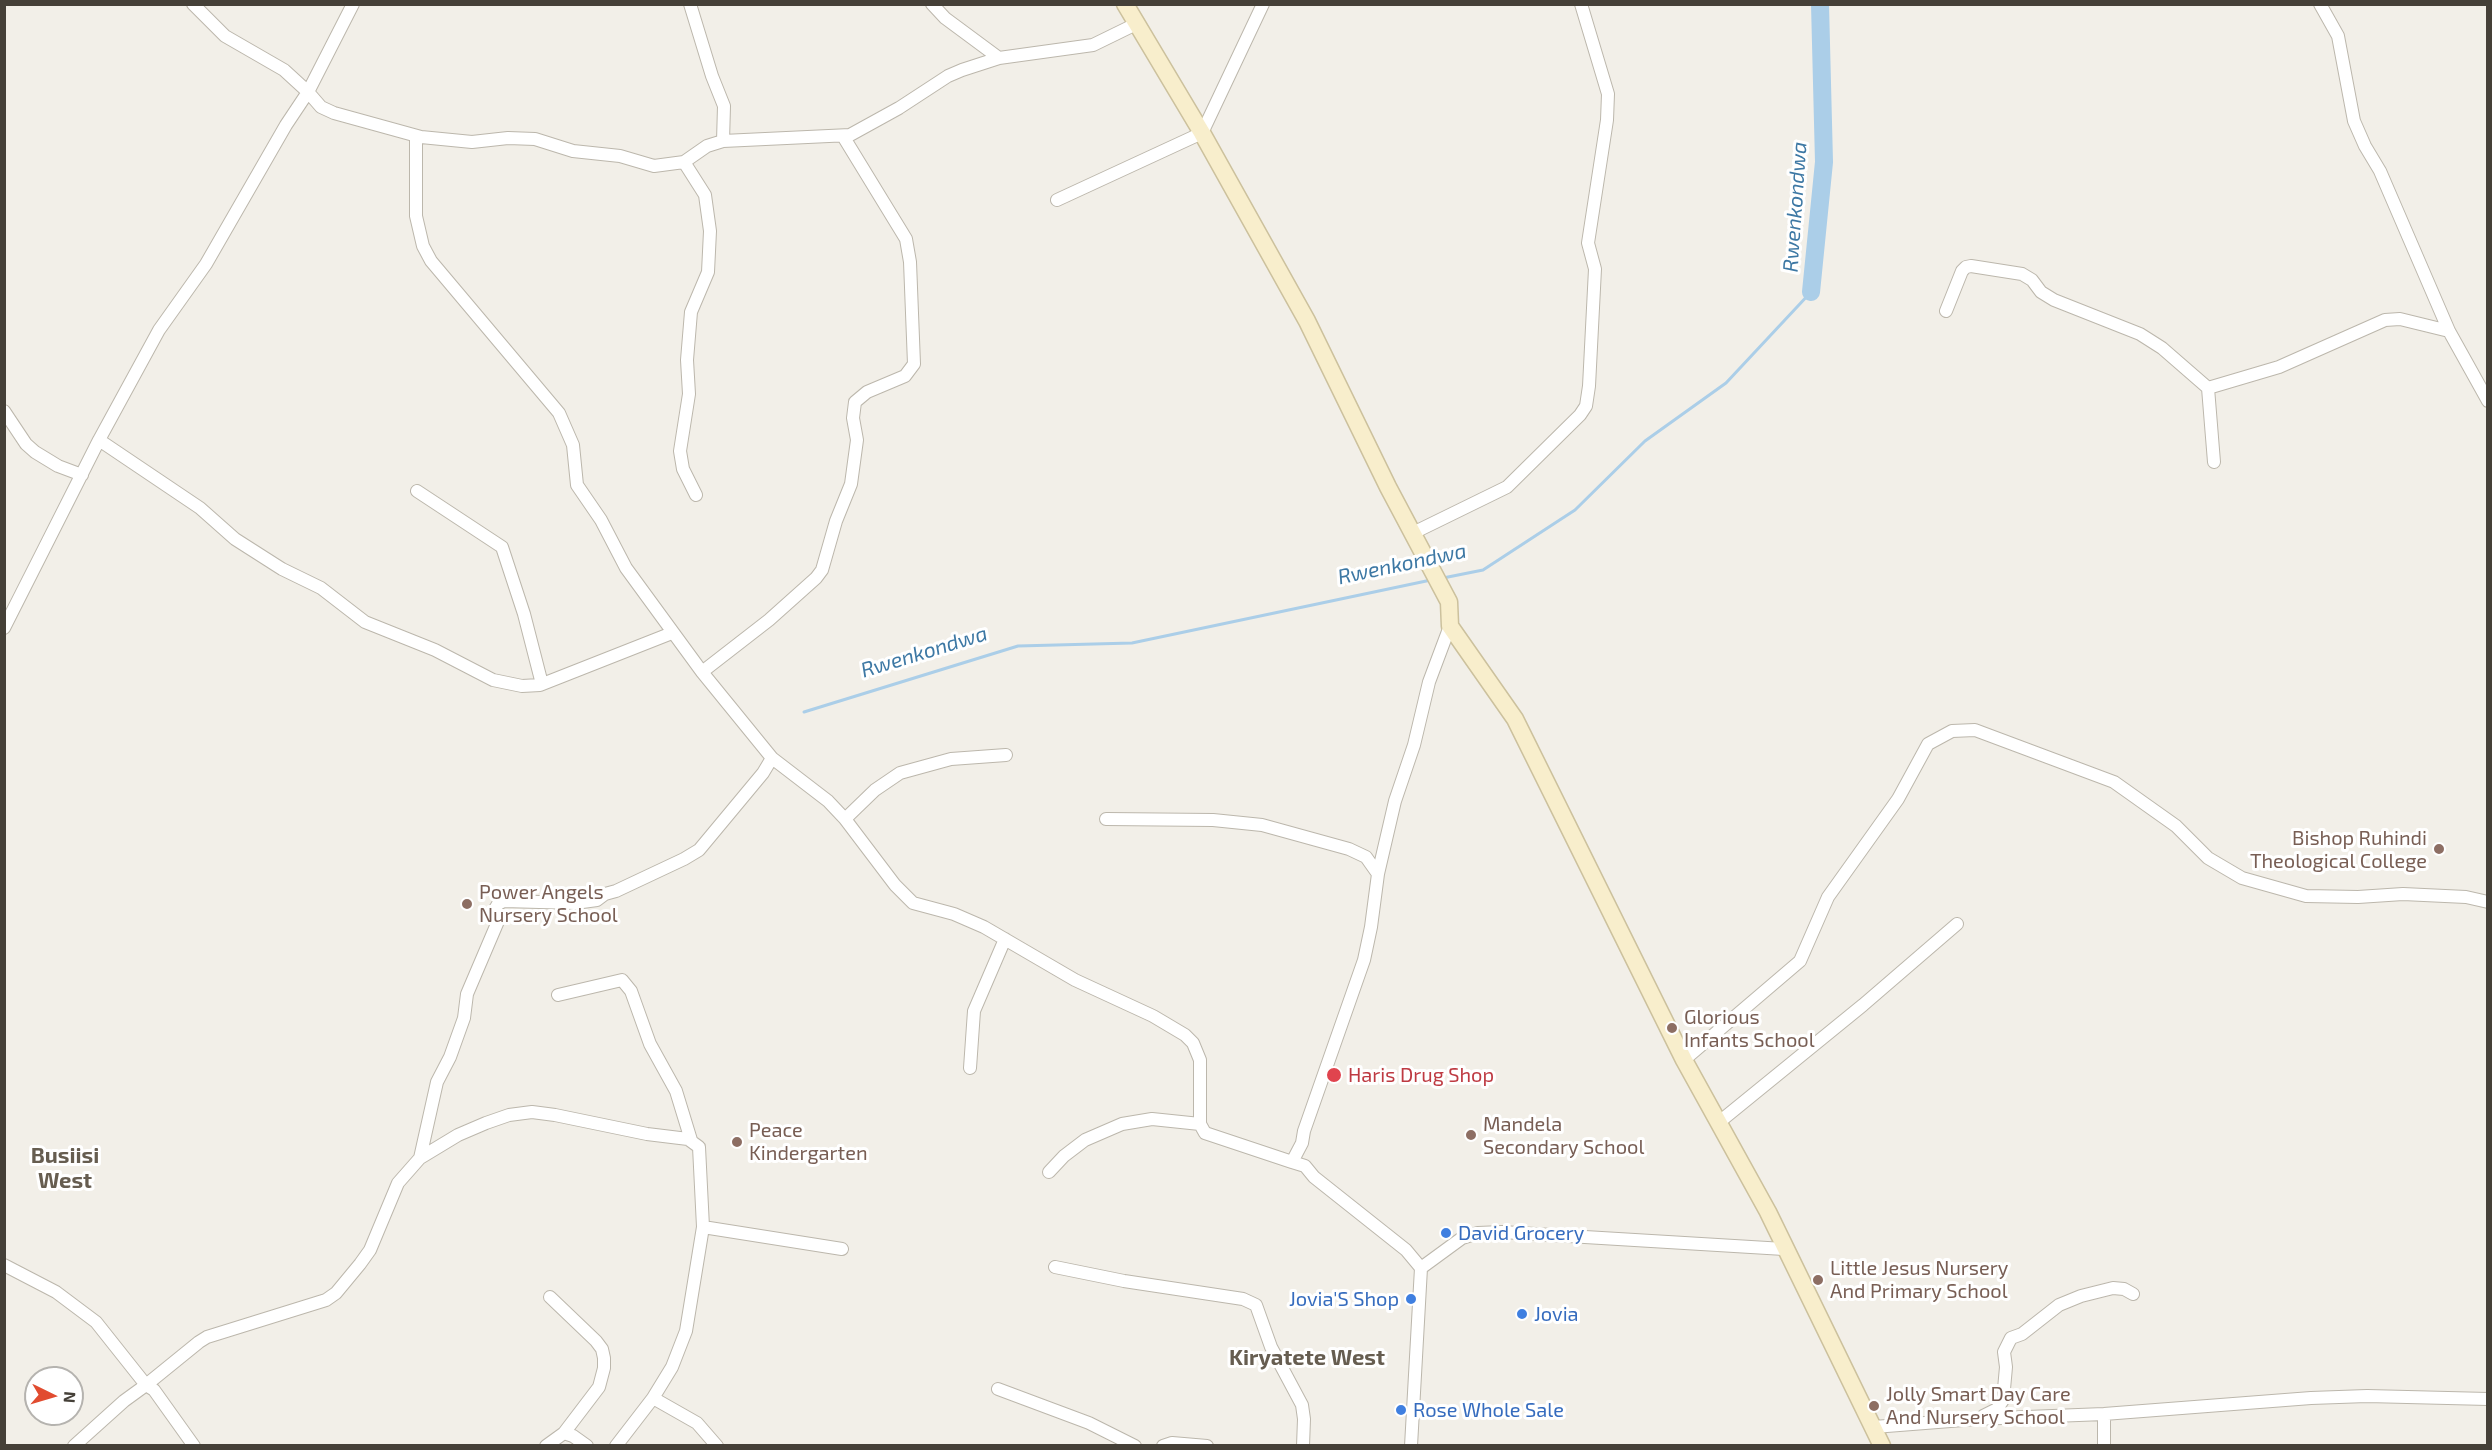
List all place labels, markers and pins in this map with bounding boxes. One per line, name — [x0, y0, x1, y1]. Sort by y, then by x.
place label: Bishop Ruhindi Theological College — [2250, 826, 2427, 873]
marker: Bishop Ruhindi Theological College — [2432, 842, 2446, 856]
place label: Power Angels Nursery School — [479, 880, 618, 927]
marker: Power Angels Nursery School — [460, 897, 474, 911]
place label: Glorious Infants School — [1684, 1005, 1815, 1052]
marker: Glorious Infants School — [1665, 1021, 1679, 1035]
place label: Haris Drug Shop — [1348, 1063, 1494, 1087]
marker: Haris Drug Shop — [1325, 1066, 1343, 1084]
place label: Mandela Secondary School — [1483, 1112, 1644, 1159]
place label: Peace Kindergarten — [749, 1118, 868, 1165]
marker: Mandela Secondary School — [1464, 1128, 1478, 1142]
marker: Peace Kindergarten — [730, 1135, 744, 1149]
place label: David Grocery — [1458, 1221, 1584, 1245]
marker: David Grocery — [1439, 1226, 1453, 1240]
place label: Little Jesus Nursery And Primary School — [1830, 1256, 2008, 1303]
marker: Little Jesus Nursery And Primary School — [1811, 1273, 1825, 1287]
place label: Jovia'S Shop — [1289, 1287, 1399, 1311]
marker: Jovia'S Shop — [1404, 1292, 1418, 1306]
place label: Jovia — [1534, 1302, 1579, 1326]
marker: Jovia — [1515, 1307, 1529, 1321]
place label: Jolly Smart Day Care And Nursery School — [1886, 1382, 2071, 1429]
place label: Rose Whole Sale — [1413, 1398, 1564, 1422]
marker: Jolly Smart Day Care And Nursery School — [1867, 1399, 1881, 1413]
marker: Rose Whole Sale — [1394, 1403, 1408, 1417]

